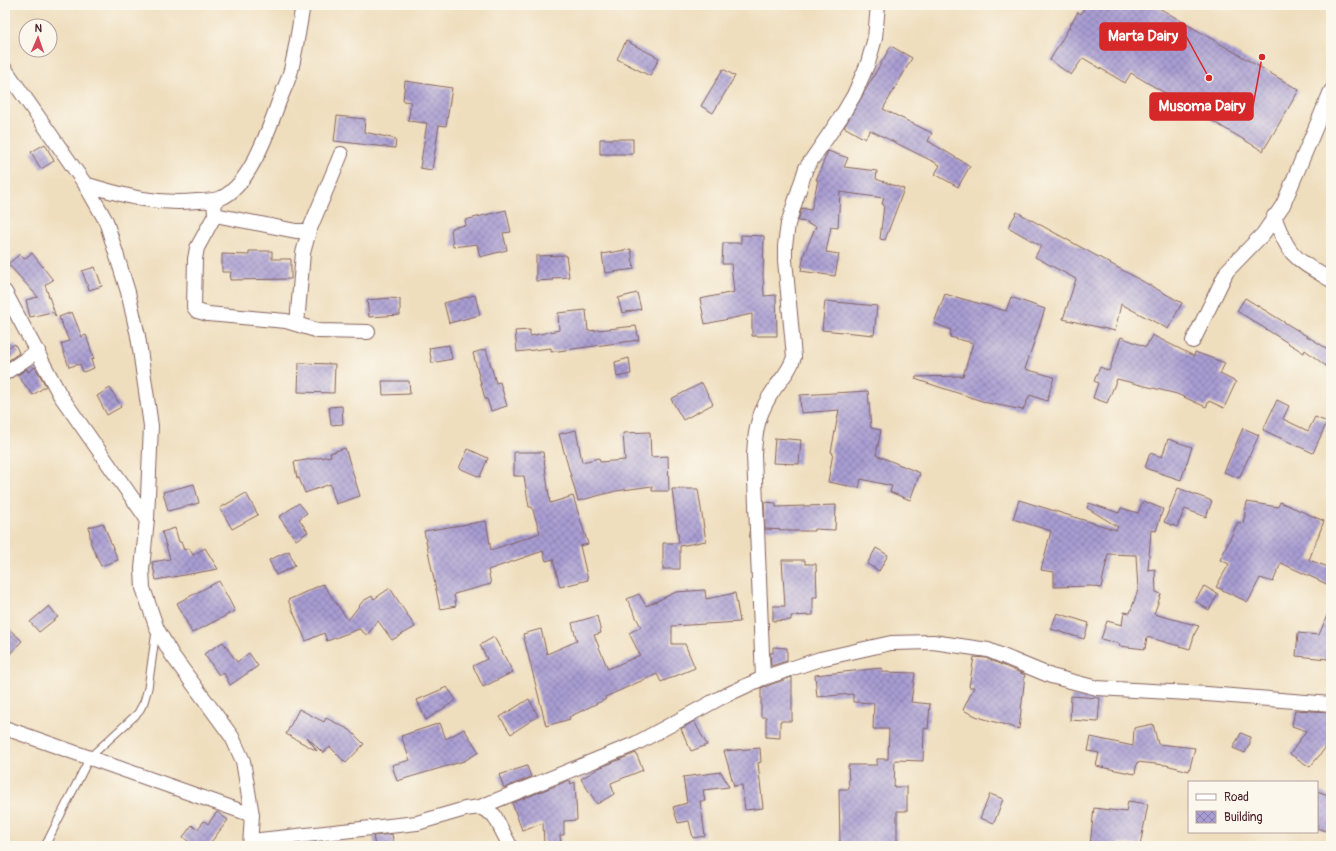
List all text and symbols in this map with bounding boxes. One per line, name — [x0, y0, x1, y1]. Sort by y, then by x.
north arrow — [18, 18, 58, 58]
text: N — [34, 22, 43, 35]
callout: Marta Dairy — [1100, 23, 1186, 50]
text: Marta Dairy — [1108, 27, 1179, 46]
callout: Musoma Dairy — [1150, 93, 1253, 120]
text: Musoma Dairy — [1158, 97, 1246, 116]
legend — [1188, 781, 1318, 833]
text: Road — [1224, 790, 1249, 805]
text: Building — [1224, 810, 1263, 825]

